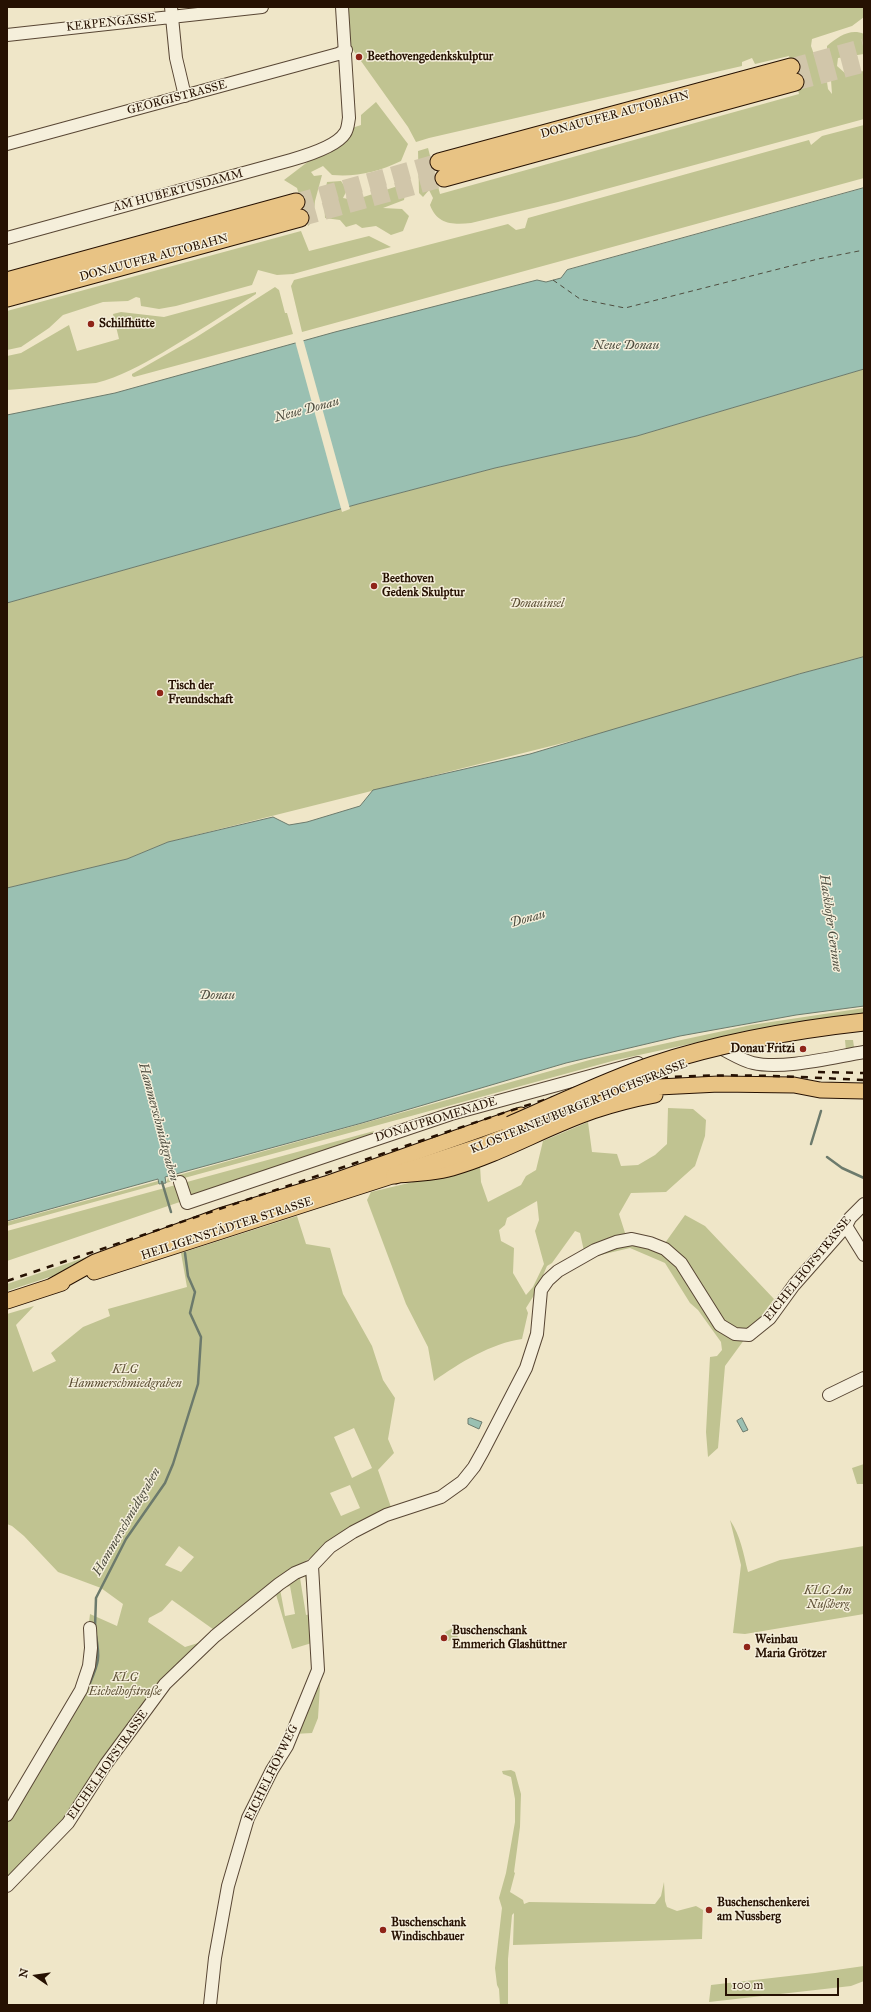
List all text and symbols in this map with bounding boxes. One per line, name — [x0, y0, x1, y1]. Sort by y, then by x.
street label: KERPENGASSE — [65, 11, 157, 35]
place label: Beethovengedenkskulptur — [367, 50, 493, 64]
marker: Beethovengedenkskulptur — [354, 52, 364, 62]
street label: GEORGISTRASSE — [126, 78, 228, 118]
street label: DONAUUFER AUTOBAHN — [539, 88, 691, 142]
street label: AM HUBERTUSDAMM — [111, 167, 245, 215]
street label: DONAUUFER AUTOBAHN — [78, 231, 230, 285]
place label: Schilfhütte — [99, 317, 155, 331]
marker: Schilfhütte — [86, 319, 96, 329]
water label: Neue Donau — [593, 338, 659, 354]
water label: Neue Donau — [273, 394, 341, 426]
place label: Beethoven Gedenk Skulptur — [382, 572, 465, 600]
marker: Beethoven Gedenk Skulptur — [369, 581, 379, 591]
park label: Donauinsel — [510, 597, 564, 611]
place label: Tisch der Freundschaft — [168, 679, 233, 707]
marker: Tisch der Freundschaft — [155, 688, 165, 698]
water label: Hackhofer Gerinne — [815, 873, 845, 973]
water label: Donau — [509, 907, 547, 931]
water label: Donau — [199, 988, 235, 1004]
place label: Donau Fritzi — [730, 1042, 795, 1056]
marker: Donau Fritzi — [798, 1044, 808, 1054]
street label: KLOSTERNEUBURGER HOCHSTRASSE — [468, 1057, 690, 1157]
water label: Hammerschmidtgraben — [135, 1061, 181, 1183]
street label: DONAUPROMENADE — [373, 1095, 499, 1145]
street label: HEILIGENSTÄDTER STRASSE — [139, 1194, 315, 1264]
street label: EICHELHOFSTRASSE — [761, 1214, 855, 1324]
park label: KLG Hammerschmiedgraben — [68, 1363, 182, 1391]
water label: Hammerschmidtgraben — [90, 1465, 164, 1579]
park label: KLG Am Nußberg — [804, 1584, 852, 1612]
place label: Buschenschank Emmerich Glashüttner — [452, 1624, 567, 1652]
marker: Buschenschank Emmerich Glashüttner — [439, 1633, 449, 1643]
place label: Weinbau Maria Grötzer — [755, 1633, 827, 1661]
marker: Weinbau Maria Grötzer — [742, 1642, 752, 1652]
park label: KLG Eichelhofstraße — [89, 1671, 161, 1699]
street label: EICHELHOFSTRASSE — [65, 1707, 151, 1823]
street label: EICHELHOFWEG — [242, 1722, 302, 1824]
place label: Buschenschenkerei am Nussberg — [717, 1896, 810, 1924]
marker: Buschenschenkerei am Nussberg — [704, 1905, 714, 1915]
place label: Buschenschank Windischbauer — [391, 1916, 466, 1944]
marker: Buschenschank Windischbauer — [378, 1925, 388, 1935]
north arrow — [16, 1956, 56, 1996]
text: N — [16, 1967, 31, 1979]
scale bar — [727, 1970, 841, 1996]
text: 100 m — [732, 1978, 763, 1992]

